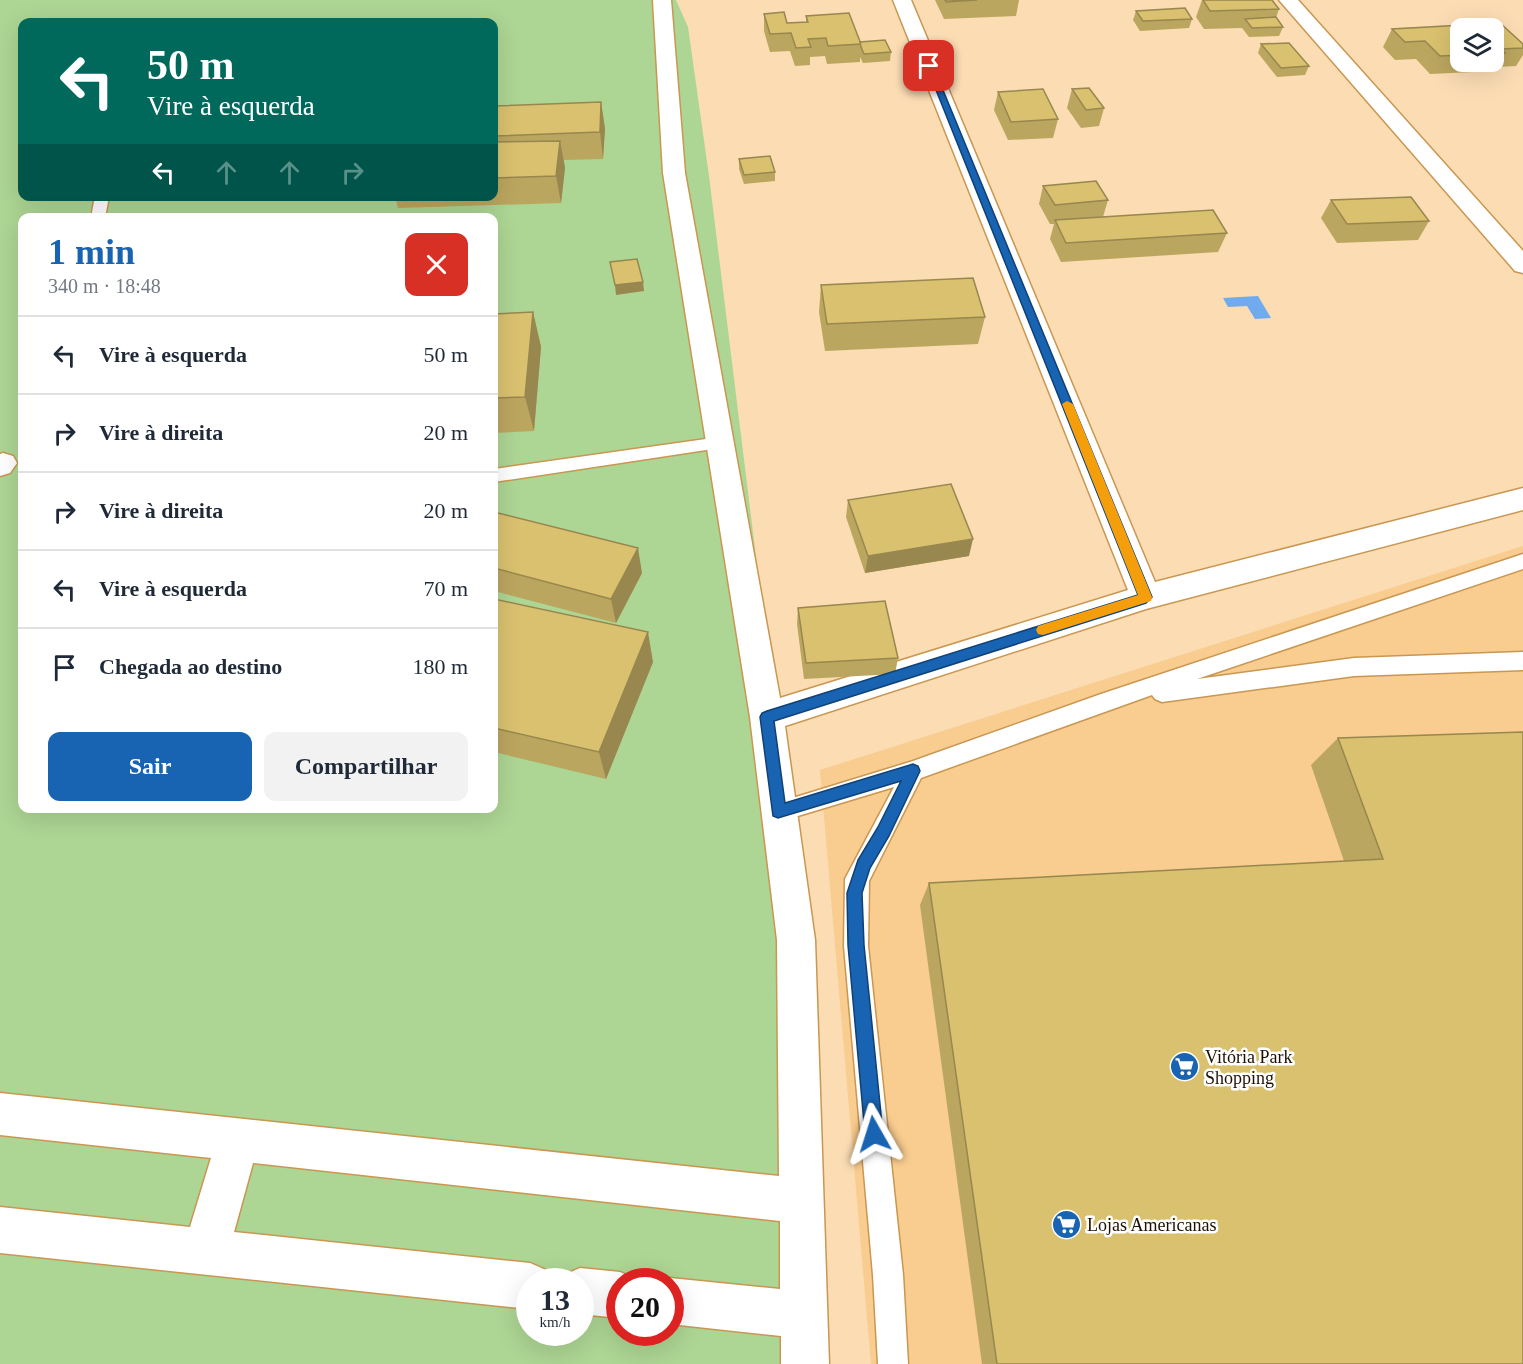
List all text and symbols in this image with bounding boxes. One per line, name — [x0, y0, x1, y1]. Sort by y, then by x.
map controls — [1450, 18, 1504, 72]
button: layers — [1450, 18, 1504, 72]
pin — [903, 40, 954, 91]
icon: left — [48, 42, 126, 120]
text: 50 m — [147, 42, 235, 88]
icon: arrive — [912, 49, 945, 82]
text: Vire à esquerda — [147, 91, 315, 121]
icon: left — [147, 156, 180, 189]
icon: ahead — [210, 156, 243, 189]
icon: ahead — [273, 156, 306, 189]
icon: right — [336, 156, 369, 189]
text: 1 min — [48, 232, 135, 272]
button: close — [405, 233, 468, 296]
text: 340 m · 18:48 — [48, 275, 161, 297]
icon: left — [48, 339, 81, 372]
text: Vire à esquerda — [99, 342, 247, 367]
text: 50 m — [423, 342, 468, 367]
icon: right — [48, 417, 81, 450]
text: Vire à direita — [99, 420, 223, 445]
text: 20 m — [423, 420, 468, 445]
icon: right — [48, 495, 81, 528]
text: Vire à direita — [99, 498, 223, 523]
text: 20 m — [423, 498, 468, 523]
icon: left — [48, 573, 81, 606]
text: Vire à esquerda — [99, 576, 247, 601]
text: 70 m — [423, 576, 468, 601]
icon: arrive — [48, 651, 81, 684]
text: Chegada ao destino — [99, 654, 282, 679]
text: 180 m — [412, 654, 468, 679]
button: Sair — [48, 732, 252, 801]
button: Compartilhar — [264, 732, 468, 801]
place label: Vitória Park Shopping — [1205, 1047, 1292, 1088]
supermarket icon: Vitória Park Shopping — [1168, 1051, 1200, 1083]
position arrow — [842, 1102, 906, 1166]
supermarket icon: Lojas Americanas — [1050, 1209, 1082, 1241]
place label: Lojas Americanas — [1087, 1215, 1216, 1235]
speed limit sign: 20 — [606, 1268, 684, 1346]
text: 13 — [540, 1283, 570, 1316]
text: km/h — [540, 1314, 570, 1330]

